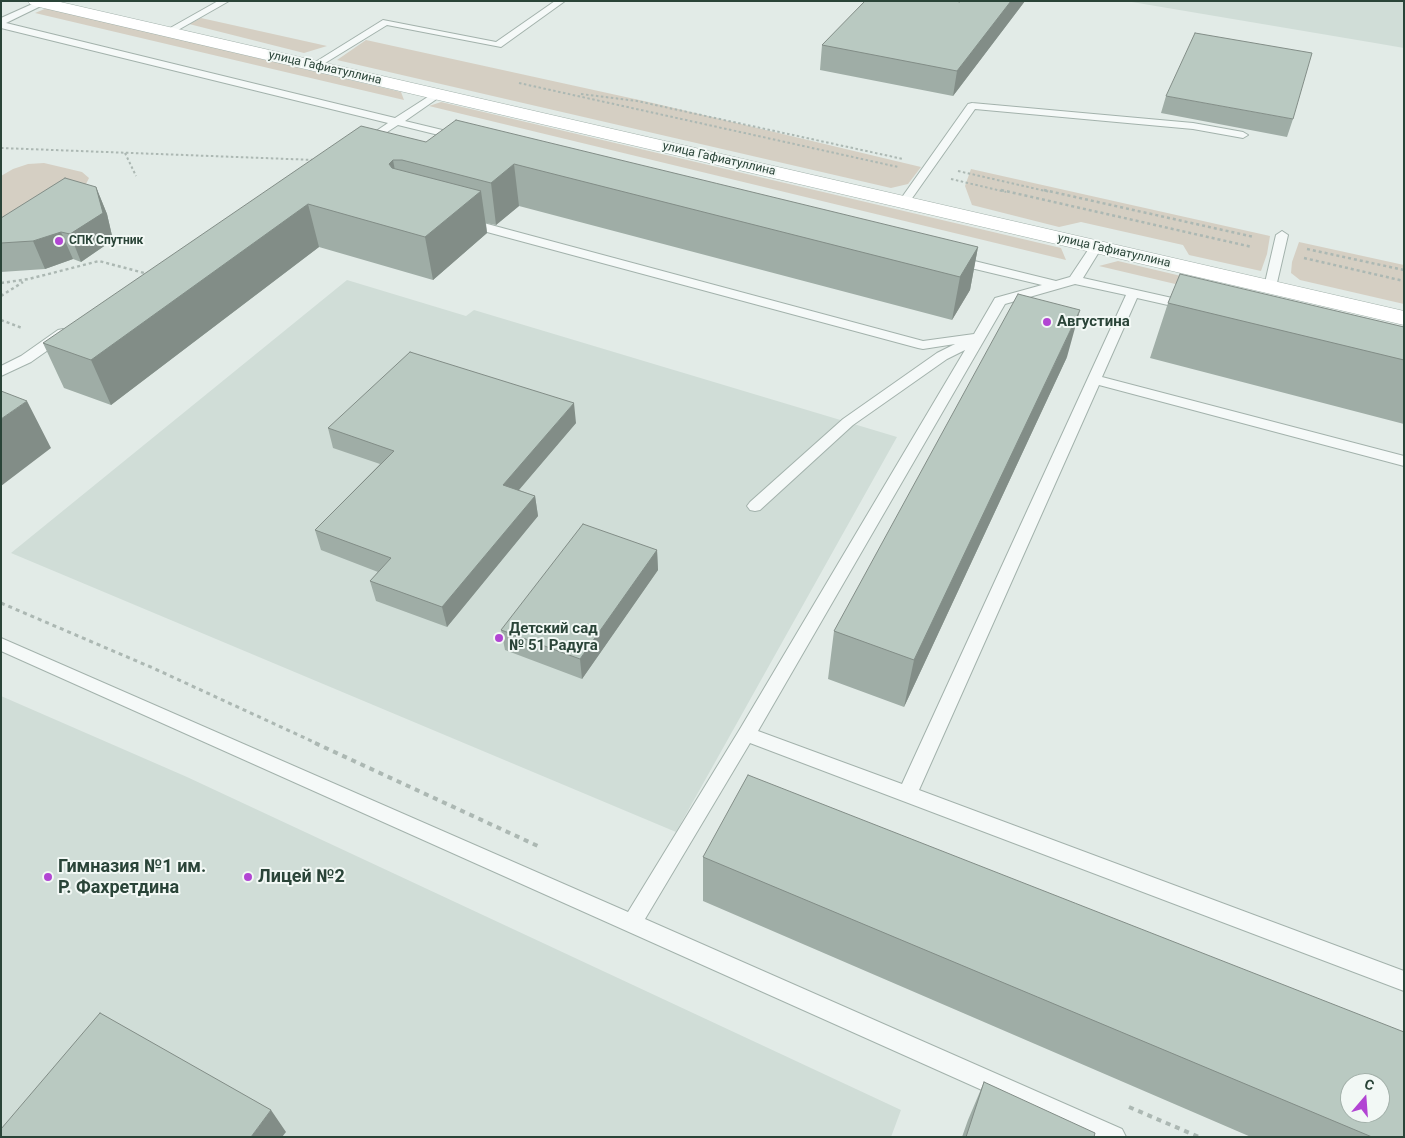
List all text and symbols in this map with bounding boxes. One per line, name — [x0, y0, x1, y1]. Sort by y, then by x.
street label: улица Гафиатуллина — [267, 48, 383, 88]
street label: улица Гафиатуллина — [661, 139, 777, 179]
street label: улица Гафиатуллина — [1056, 231, 1172, 271]
place label: СПК Спутник — [69, 234, 143, 248]
marker: СПК Спутник — [53, 235, 65, 247]
place label: Августина — [1057, 313, 1130, 331]
marker: Августина — [1041, 316, 1053, 328]
place label: Детский сад № 51 Радуга — [509, 620, 598, 655]
marker: Детский сад № 51 Радуга — [493, 632, 505, 644]
place label: Гимназия №1 им. Р. Фахретдина — [58, 856, 206, 899]
place label: Лицей №2 — [258, 866, 345, 888]
marker: Гимназия №1 им. Р. Фахретдина — [42, 871, 54, 883]
marker: Лицей №2 — [242, 871, 254, 883]
north arrow — [1340, 1073, 1390, 1123]
text: С — [1362, 1076, 1376, 1094]

